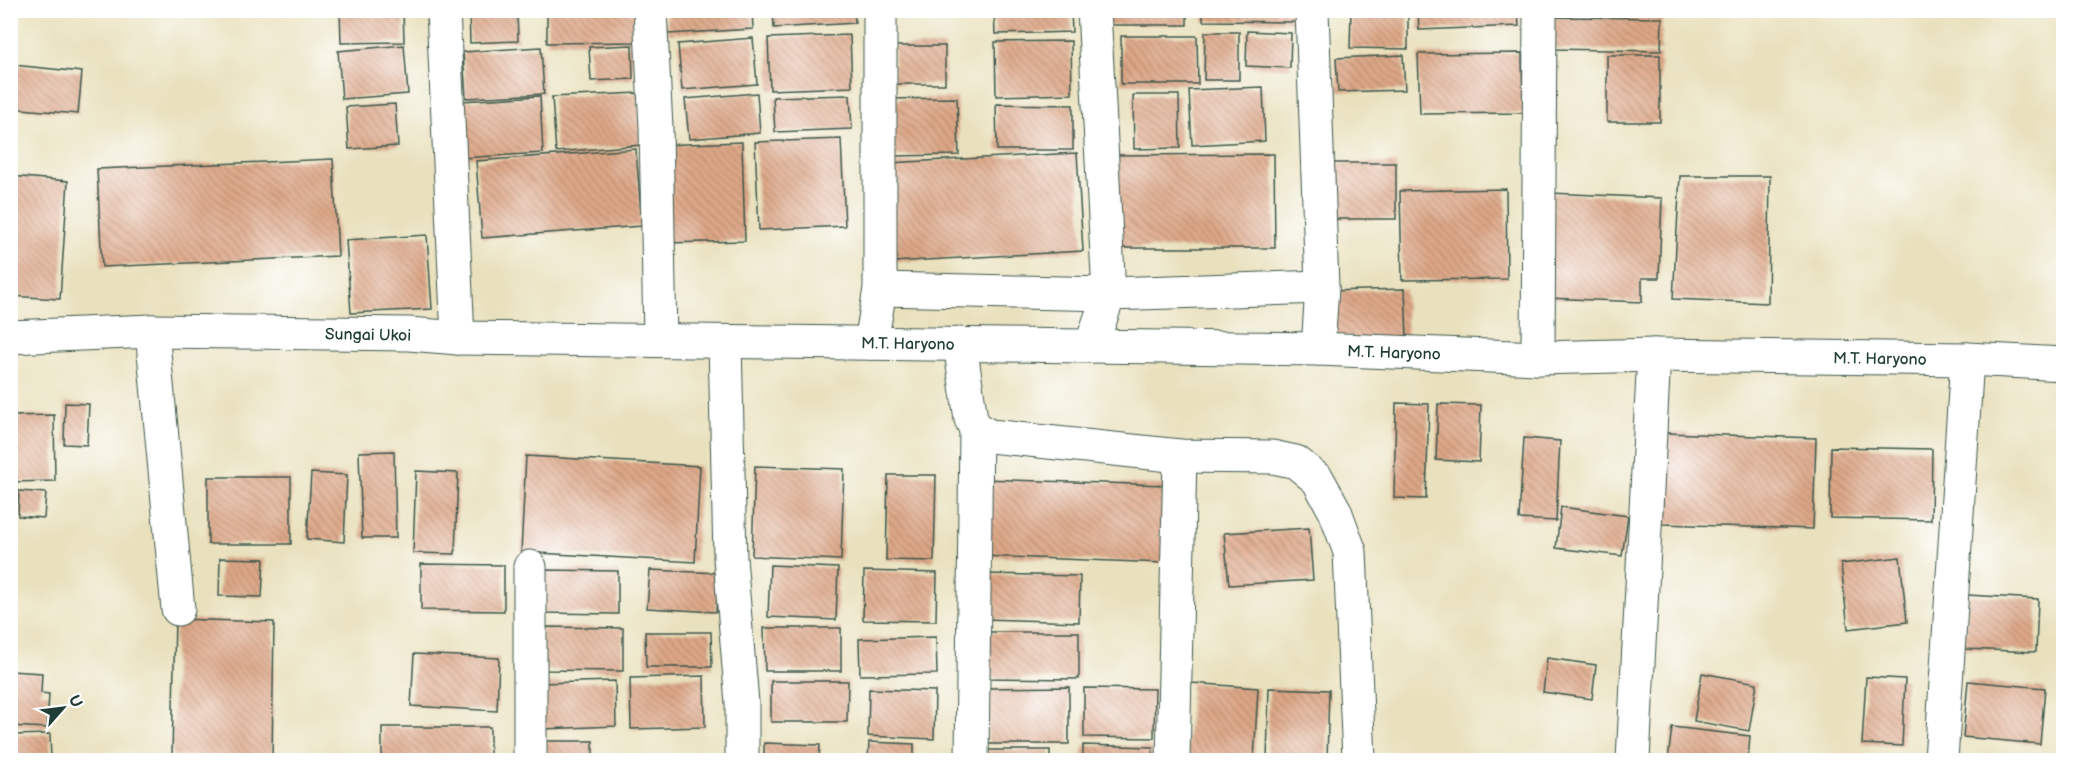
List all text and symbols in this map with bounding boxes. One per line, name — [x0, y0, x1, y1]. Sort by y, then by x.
street label: Sungai Ukoi — [325, 325, 411, 346]
street label: M.T. Haryono — [861, 334, 955, 355]
street label: M.T. Haryono — [1347, 342, 1441, 365]
street label: M.T. Haryono — [1833, 349, 1927, 370]
north arrow — [33, 678, 93, 738]
text: U — [64, 692, 86, 711]

